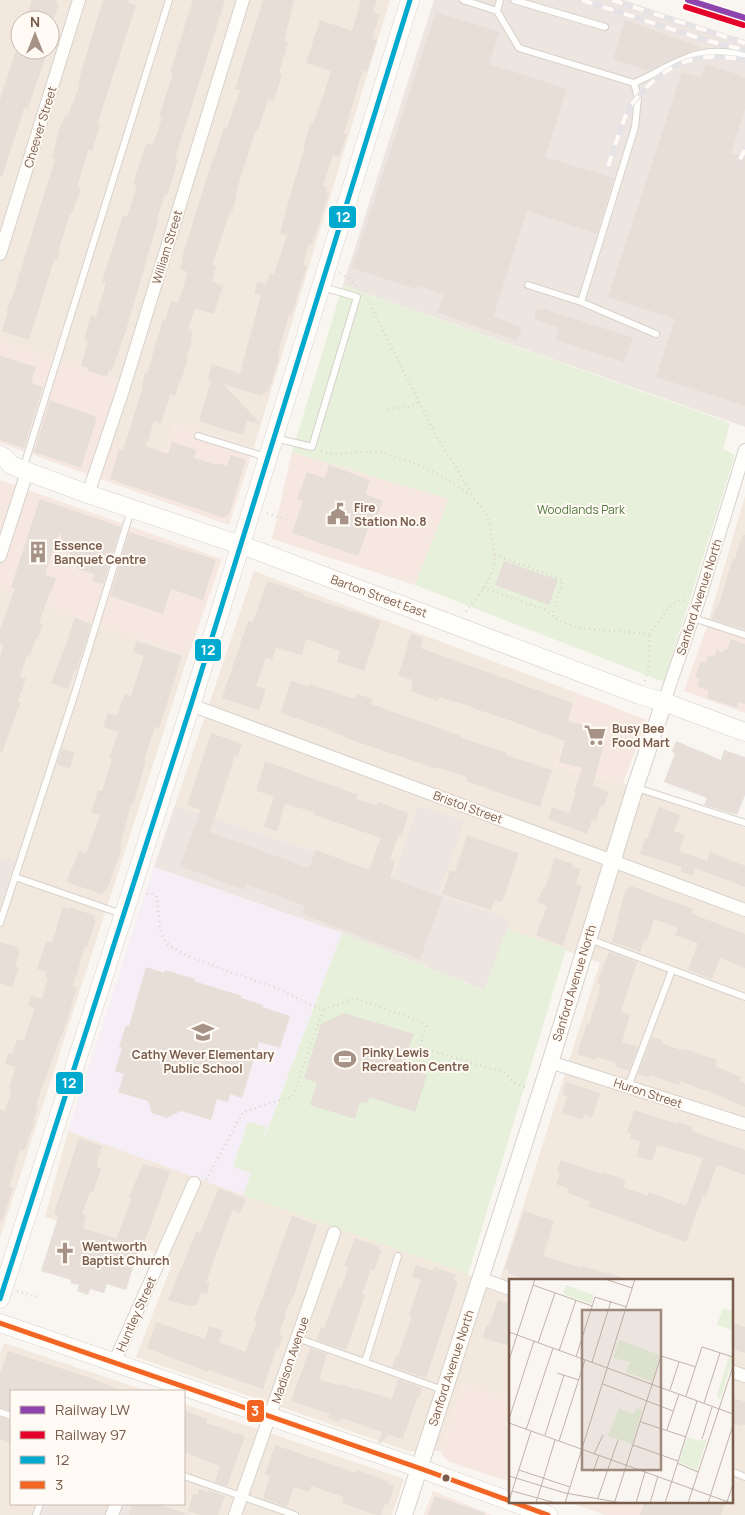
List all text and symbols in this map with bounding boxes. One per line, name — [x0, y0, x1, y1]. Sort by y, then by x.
north arrow — [10, 10, 60, 60]
text: N — [30, 12, 40, 31]
street label: Cheever Street — [20, 84, 61, 170]
line badge: 12 — [328, 205, 357, 229]
text: 12 — [336, 207, 350, 226]
street label: William Street — [148, 208, 186, 286]
place label: Fire Station No.8 — [354, 499, 427, 530]
public building icon: Fire Station No.8 — [325, 501, 351, 527]
park label: Woodlands Park — [537, 501, 626, 518]
place label: Essence Banquet Centre — [54, 537, 146, 568]
street label: Sanford Avenue North — [672, 537, 726, 657]
building icon: Essence Banquet Centre — [25, 539, 51, 565]
street label: Barton Street East — [328, 571, 430, 621]
line badge: 12 — [194, 638, 222, 662]
text: 12 — [201, 640, 215, 659]
place label: Busy Bee Food Mart — [612, 720, 670, 751]
supermarket icon: Busy Bee Food Mart — [582, 722, 608, 748]
street label: Bristol Street — [431, 787, 505, 828]
street label: Sanford Avenue North — [548, 923, 600, 1043]
school or university icon: Cathy Wever Elementary Public School — [190, 1019, 216, 1045]
place label: Pinky Lewis Recreation Centre — [362, 1044, 469, 1075]
place label: Cathy Wever Elementary Public School — [132, 1046, 275, 1077]
sports icon: Pinky Lewis Recreation Centre — [332, 1046, 358, 1072]
line badge: 12 — [55, 1071, 84, 1095]
text: 12 — [62, 1073, 76, 1092]
street label: Huron Street — [611, 1074, 685, 1112]
place label: Wentworth Baptist Church — [82, 1238, 170, 1269]
church icon: Wentworth Baptist Church — [52, 1240, 78, 1266]
street label: Huntley Street — [112, 1273, 160, 1354]
inset map — [509, 1279, 732, 1502]
street label: Sanford Avenue North — [424, 1308, 478, 1428]
street label: Madison Avenue — [267, 1314, 313, 1406]
legend — [10, 1390, 185, 1505]
text: Railway LW — [55, 1399, 130, 1420]
line badge: 3 — [246, 1399, 265, 1423]
text: 3 — [251, 1401, 259, 1420]
text: Railway 97 — [55, 1424, 126, 1445]
text: 12 — [55, 1449, 69, 1470]
unlabelled marker — [441, 1473, 451, 1483]
text: 3 — [55, 1474, 63, 1495]

